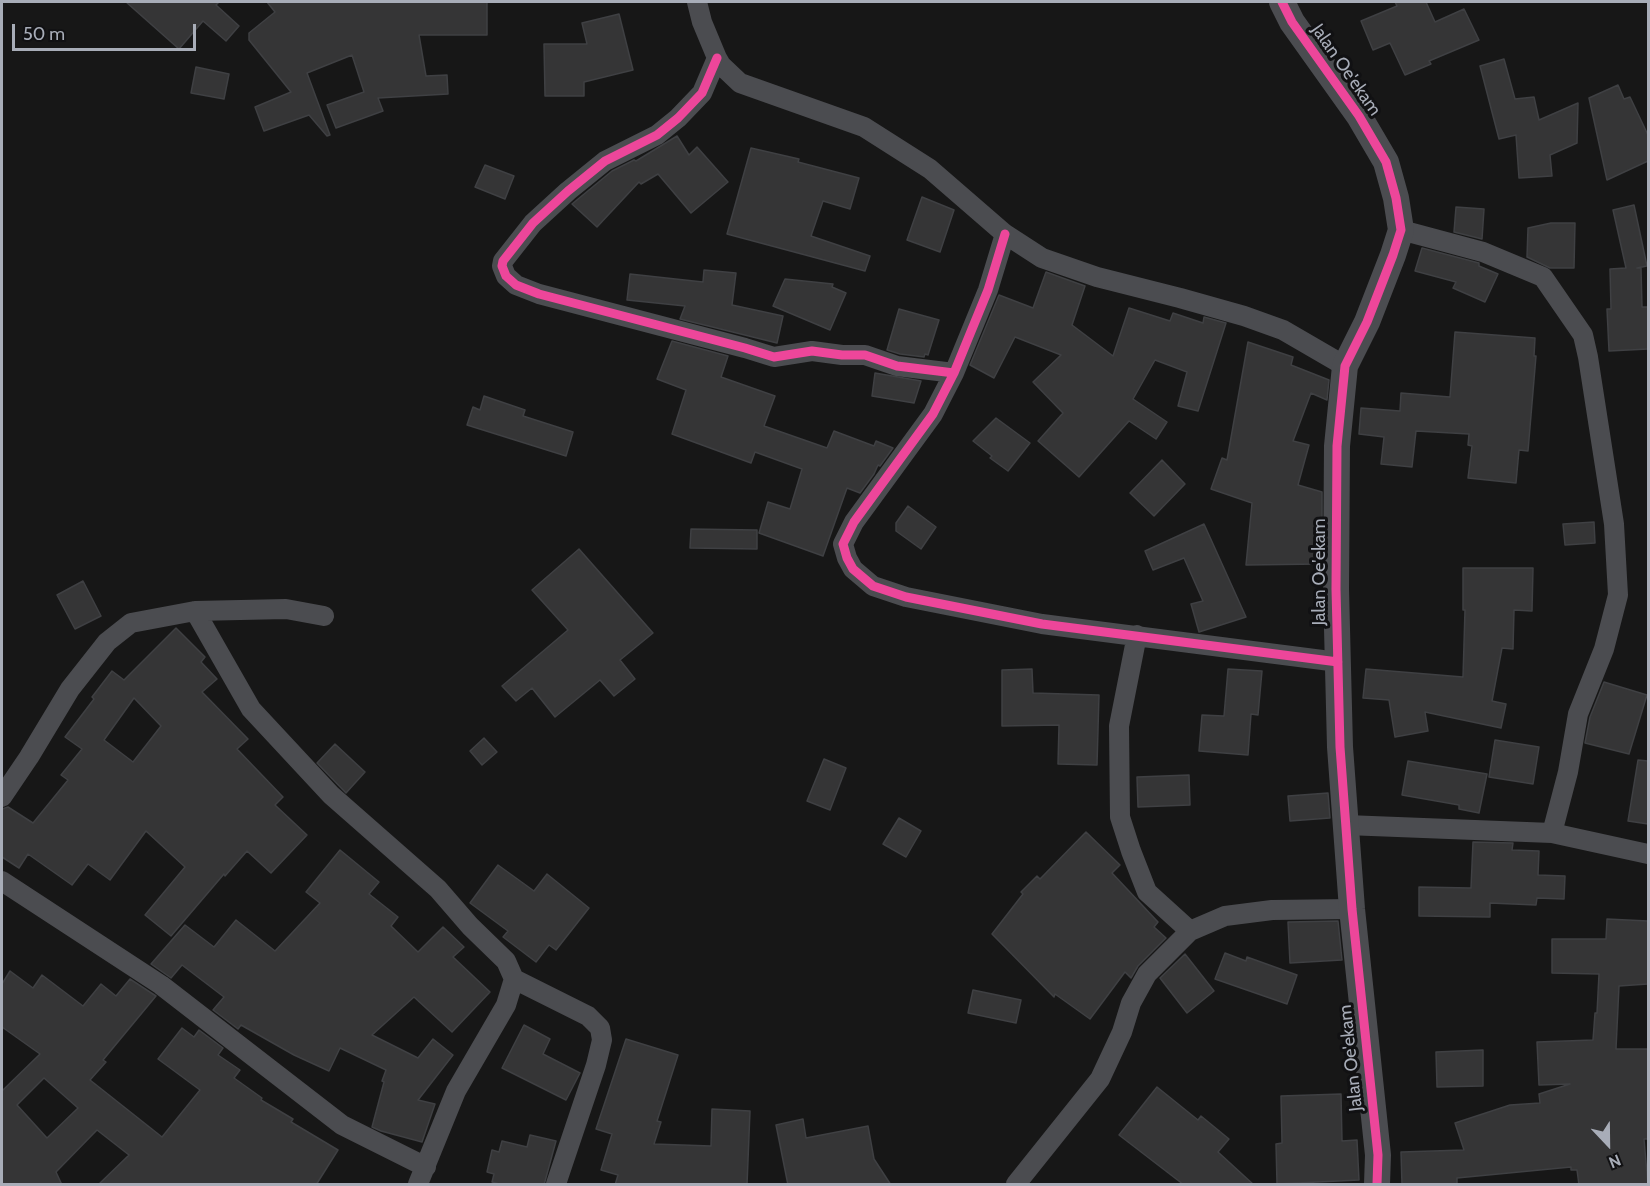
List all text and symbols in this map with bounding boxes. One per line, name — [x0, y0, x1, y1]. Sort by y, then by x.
scale bar — [15, 12, 200, 50]
street label: Jalan Oe'ekam — [1306, 20, 1386, 120]
text: 50 m — [23, 23, 65, 45]
street label: Jalan Oe'ekam — [1309, 518, 1331, 626]
street label: Jalan Oe'ekam — [1335, 1004, 1367, 1112]
north arrow — [1578, 1114, 1638, 1174]
text: N — [1606, 1150, 1624, 1172]

